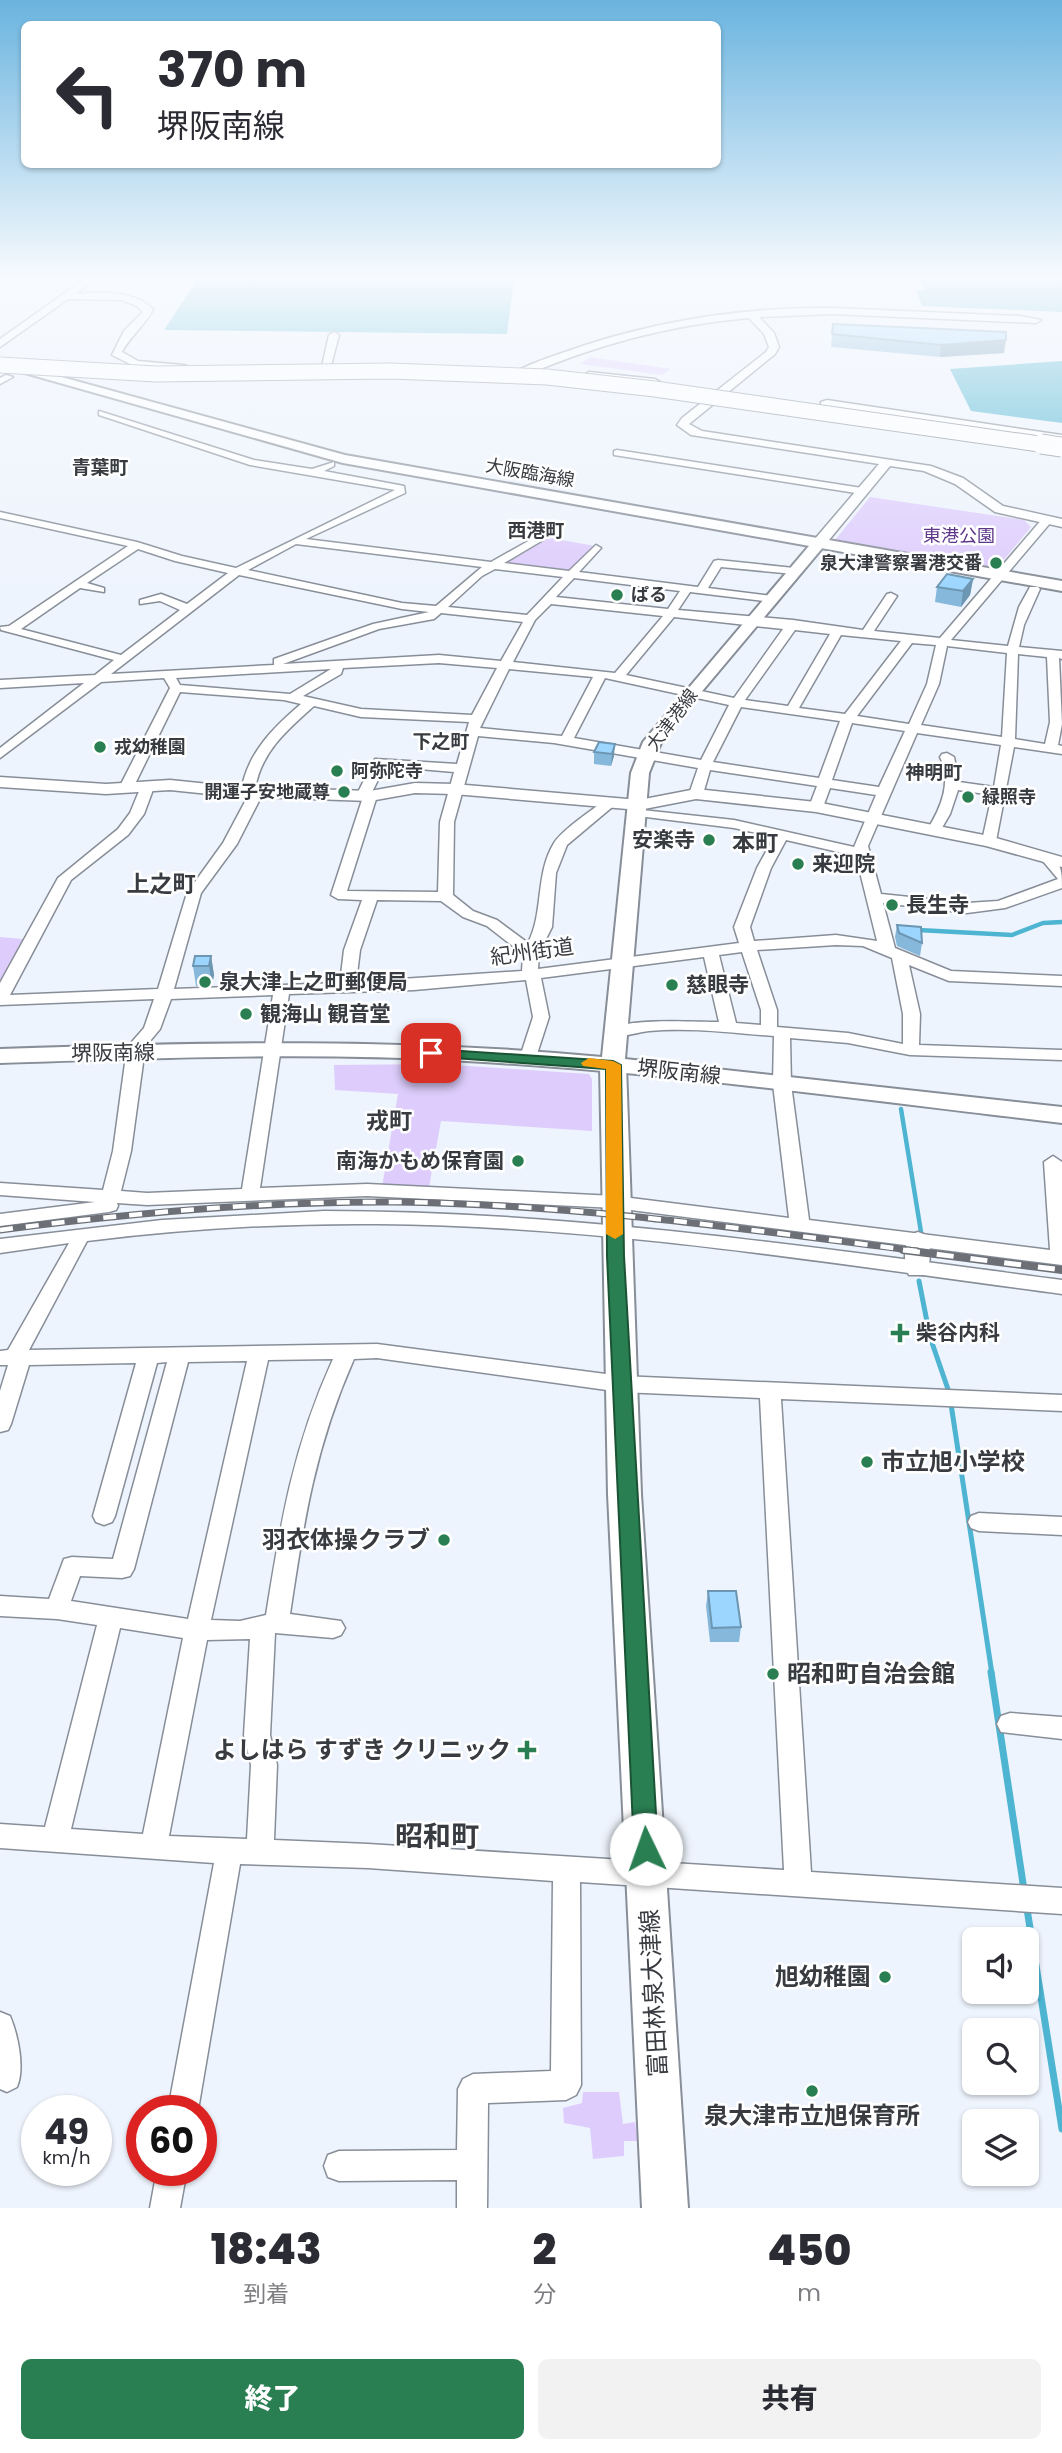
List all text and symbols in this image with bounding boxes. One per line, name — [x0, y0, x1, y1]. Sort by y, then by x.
text: 370 m — [157, 36, 307, 104]
icon: left — [42, 49, 133, 140]
text: 堺阪南線 — [157, 103, 285, 148]
street label: 大阪臨海線 — [484, 452, 577, 493]
district label: 青葉町 — [71, 454, 129, 481]
district label: 西港町 — [507, 517, 565, 544]
park label: 東港公園 — [923, 523, 995, 548]
place label: 泉大津警察署港交番 — [820, 550, 982, 575]
marker: 泉大津警察署港交番 — [988, 555, 1004, 571]
place label: ぱる — [631, 582, 667, 607]
marker: ぱる — [609, 587, 625, 603]
street label: 大津港線 — [640, 683, 703, 756]
district label: 下之町 — [412, 728, 470, 755]
place label: 戎幼稚園 — [114, 734, 186, 759]
marker: 戎幼稚園 — [92, 739, 108, 755]
place label: 阿弥陀寺 — [351, 758, 423, 783]
district label: 神明町 — [905, 759, 963, 786]
marker: 阿弥陀寺 — [329, 763, 345, 779]
place label: 開運子安地蔵尊 — [204, 779, 330, 804]
marker: 開運子安地蔵尊 — [336, 784, 352, 800]
place label: 緑照寺 — [982, 784, 1036, 809]
marker: 緑照寺 — [960, 789, 976, 805]
place label: 安楽寺 — [632, 825, 695, 854]
district label: 本町 — [732, 827, 778, 859]
marker: 安楽寺 — [701, 832, 717, 848]
place label: 来迎院 — [812, 849, 875, 878]
marker: 来迎院 — [790, 856, 806, 872]
district label: 上之町 — [127, 868, 196, 900]
place label: 長生寺 — [906, 890, 969, 919]
marker: 長生寺 — [884, 897, 900, 913]
street label: 紀州街道 — [488, 931, 576, 972]
place label: 泉大津上之町郵便局 — [219, 967, 408, 996]
place label: 慈眼寺 — [686, 970, 749, 999]
marker: 泉大津上之町郵便局 — [197, 974, 213, 990]
marker: 慈眼寺 — [664, 977, 680, 993]
place label: 観海山 観音堂 — [260, 999, 390, 1028]
marker: 観海山 観音堂 — [238, 1006, 254, 1022]
pin — [401, 1023, 461, 1083]
icon: arrive — [412, 1034, 450, 1072]
street label: 堺阪南線 — [71, 1037, 155, 1068]
street label: 堺阪南線 — [636, 1053, 722, 1090]
district label: 戎町 — [366, 1105, 412, 1137]
place label: 南海かもめ保育園 — [336, 1146, 504, 1175]
marker: 南海かもめ保育園 — [510, 1153, 526, 1169]
place label: 柴谷内科 — [916, 1318, 1000, 1347]
marker: 柴谷内科 — [890, 1323, 910, 1343]
place label: 市立旭小学校 — [881, 1445, 1025, 1478]
marker: 市立旭小学校 — [859, 1454, 875, 1470]
place label: 羽衣体操クラブ — [262, 1523, 430, 1556]
marker: 羽衣体操クラブ — [436, 1532, 452, 1548]
place label: 昭和町自治会館 — [787, 1657, 955, 1690]
marker: 昭和町自治会館 — [765, 1666, 781, 1682]
place label: よしはら すずき クリニック — [213, 1733, 511, 1766]
marker: よしはら すずき クリニック — [517, 1740, 537, 1760]
position arrow — [609, 1812, 683, 1886]
district label: 昭和町 — [395, 1817, 479, 1856]
street label: 富田林泉大津線 — [633, 1908, 674, 2078]
map controls — [962, 1927, 1039, 2186]
button: sound — [962, 1927, 1039, 2004]
place label: 旭幼稚園 — [775, 1960, 871, 1993]
marker: 旭幼稚園 — [877, 1969, 893, 1985]
button: search — [962, 2018, 1039, 2095]
marker: 泉大津市立旭保育所 — [804, 2083, 820, 2099]
speed limit sign: 60 — [126, 2095, 217, 2186]
place label: 泉大津市立旭保育所 — [704, 2099, 920, 2132]
text: 49 — [44, 2107, 89, 2156]
button: layers — [962, 2109, 1039, 2186]
text: km/h — [43, 2145, 90, 2170]
text: 18:43 — [211, 2220, 322, 2279]
text: 2 — [532, 2220, 556, 2279]
text: 450 — [767, 2221, 851, 2280]
text: m — [797, 2277, 821, 2309]
text: 到着 — [243, 2278, 289, 2310]
text: 分 — [533, 2278, 556, 2310]
button: 終了 — [21, 2359, 524, 2439]
button: 共有 — [538, 2359, 1041, 2439]

